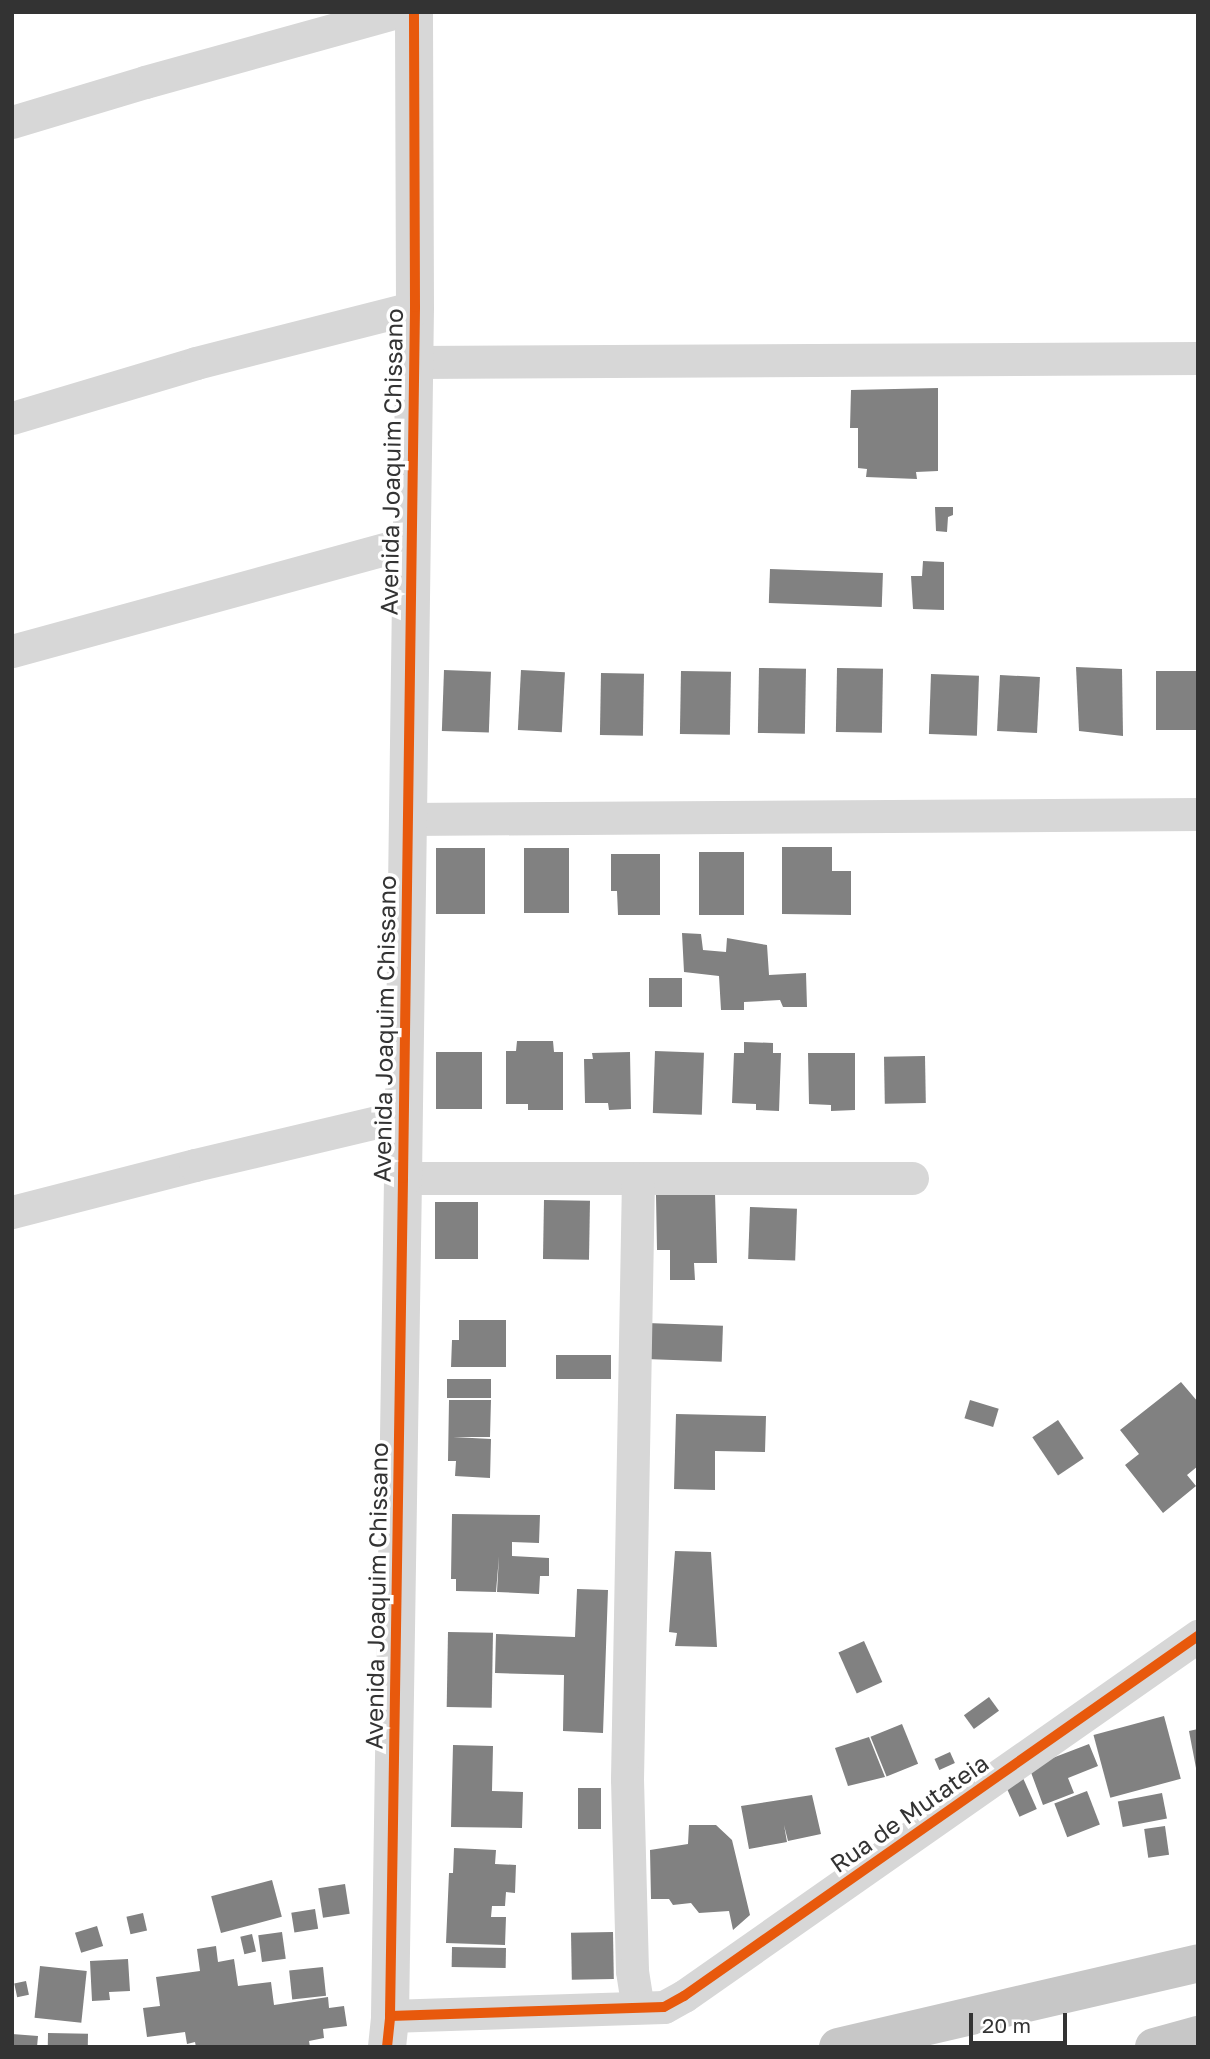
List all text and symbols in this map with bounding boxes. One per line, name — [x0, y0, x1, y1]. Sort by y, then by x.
street label: Avenida Joaquim Chissano — [374, 308, 408, 616]
street label: Avenida Joaquim Chissano — [367, 875, 401, 1183]
street label: Avenida Joaquim Chissano — [359, 1442, 393, 1750]
street label: Rua de Mutateia — [824, 1748, 994, 1878]
scale bar — [972, 2000, 1070, 2044]
text: 20 m — [982, 2012, 1031, 2038]

